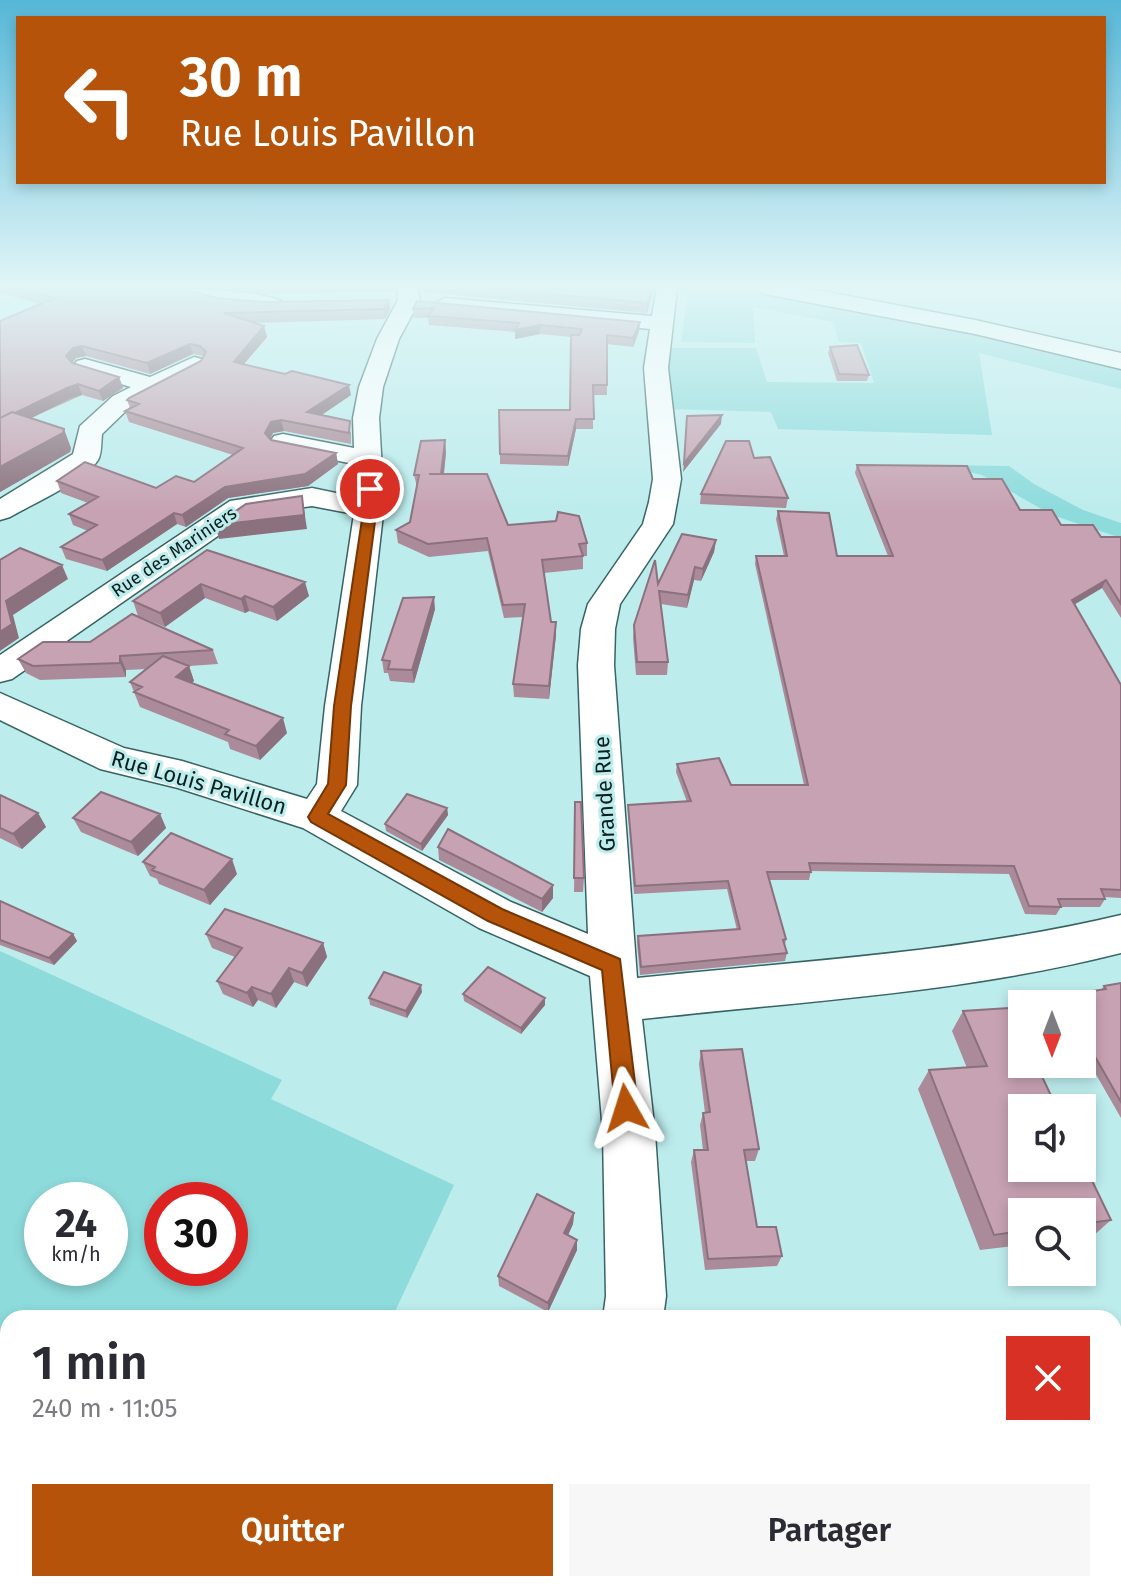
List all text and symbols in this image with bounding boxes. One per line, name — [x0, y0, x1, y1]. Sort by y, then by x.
text: 30 m — [180, 44, 302, 111]
icon: left — [48, 48, 152, 152]
text: Rue Louis Pavillon — [180, 112, 476, 156]
pin — [336, 455, 404, 523]
icon: arrive — [348, 467, 392, 511]
street label: Rue des Mariniers — [107, 502, 241, 602]
street label: Grande Rue — [588, 736, 621, 852]
street label: Rue Louis Pavillon — [108, 745, 290, 820]
north arrow — [1008, 990, 1096, 1078]
map controls — [1008, 990, 1096, 1286]
position arrow — [584, 1066, 668, 1150]
button: sound — [1008, 1094, 1096, 1182]
speed limit sign: 30 — [144, 1182, 248, 1286]
button: search — [1008, 1198, 1096, 1286]
text: 24 — [55, 1200, 97, 1248]
text: km/h — [51, 1242, 101, 1266]
text: 1 min — [32, 1334, 148, 1392]
button: close — [1006, 1336, 1090, 1420]
text: 240 m · 11:05 — [32, 1393, 178, 1424]
button: Quitter — [32, 1484, 553, 1576]
button: Partager — [569, 1484, 1090, 1576]

